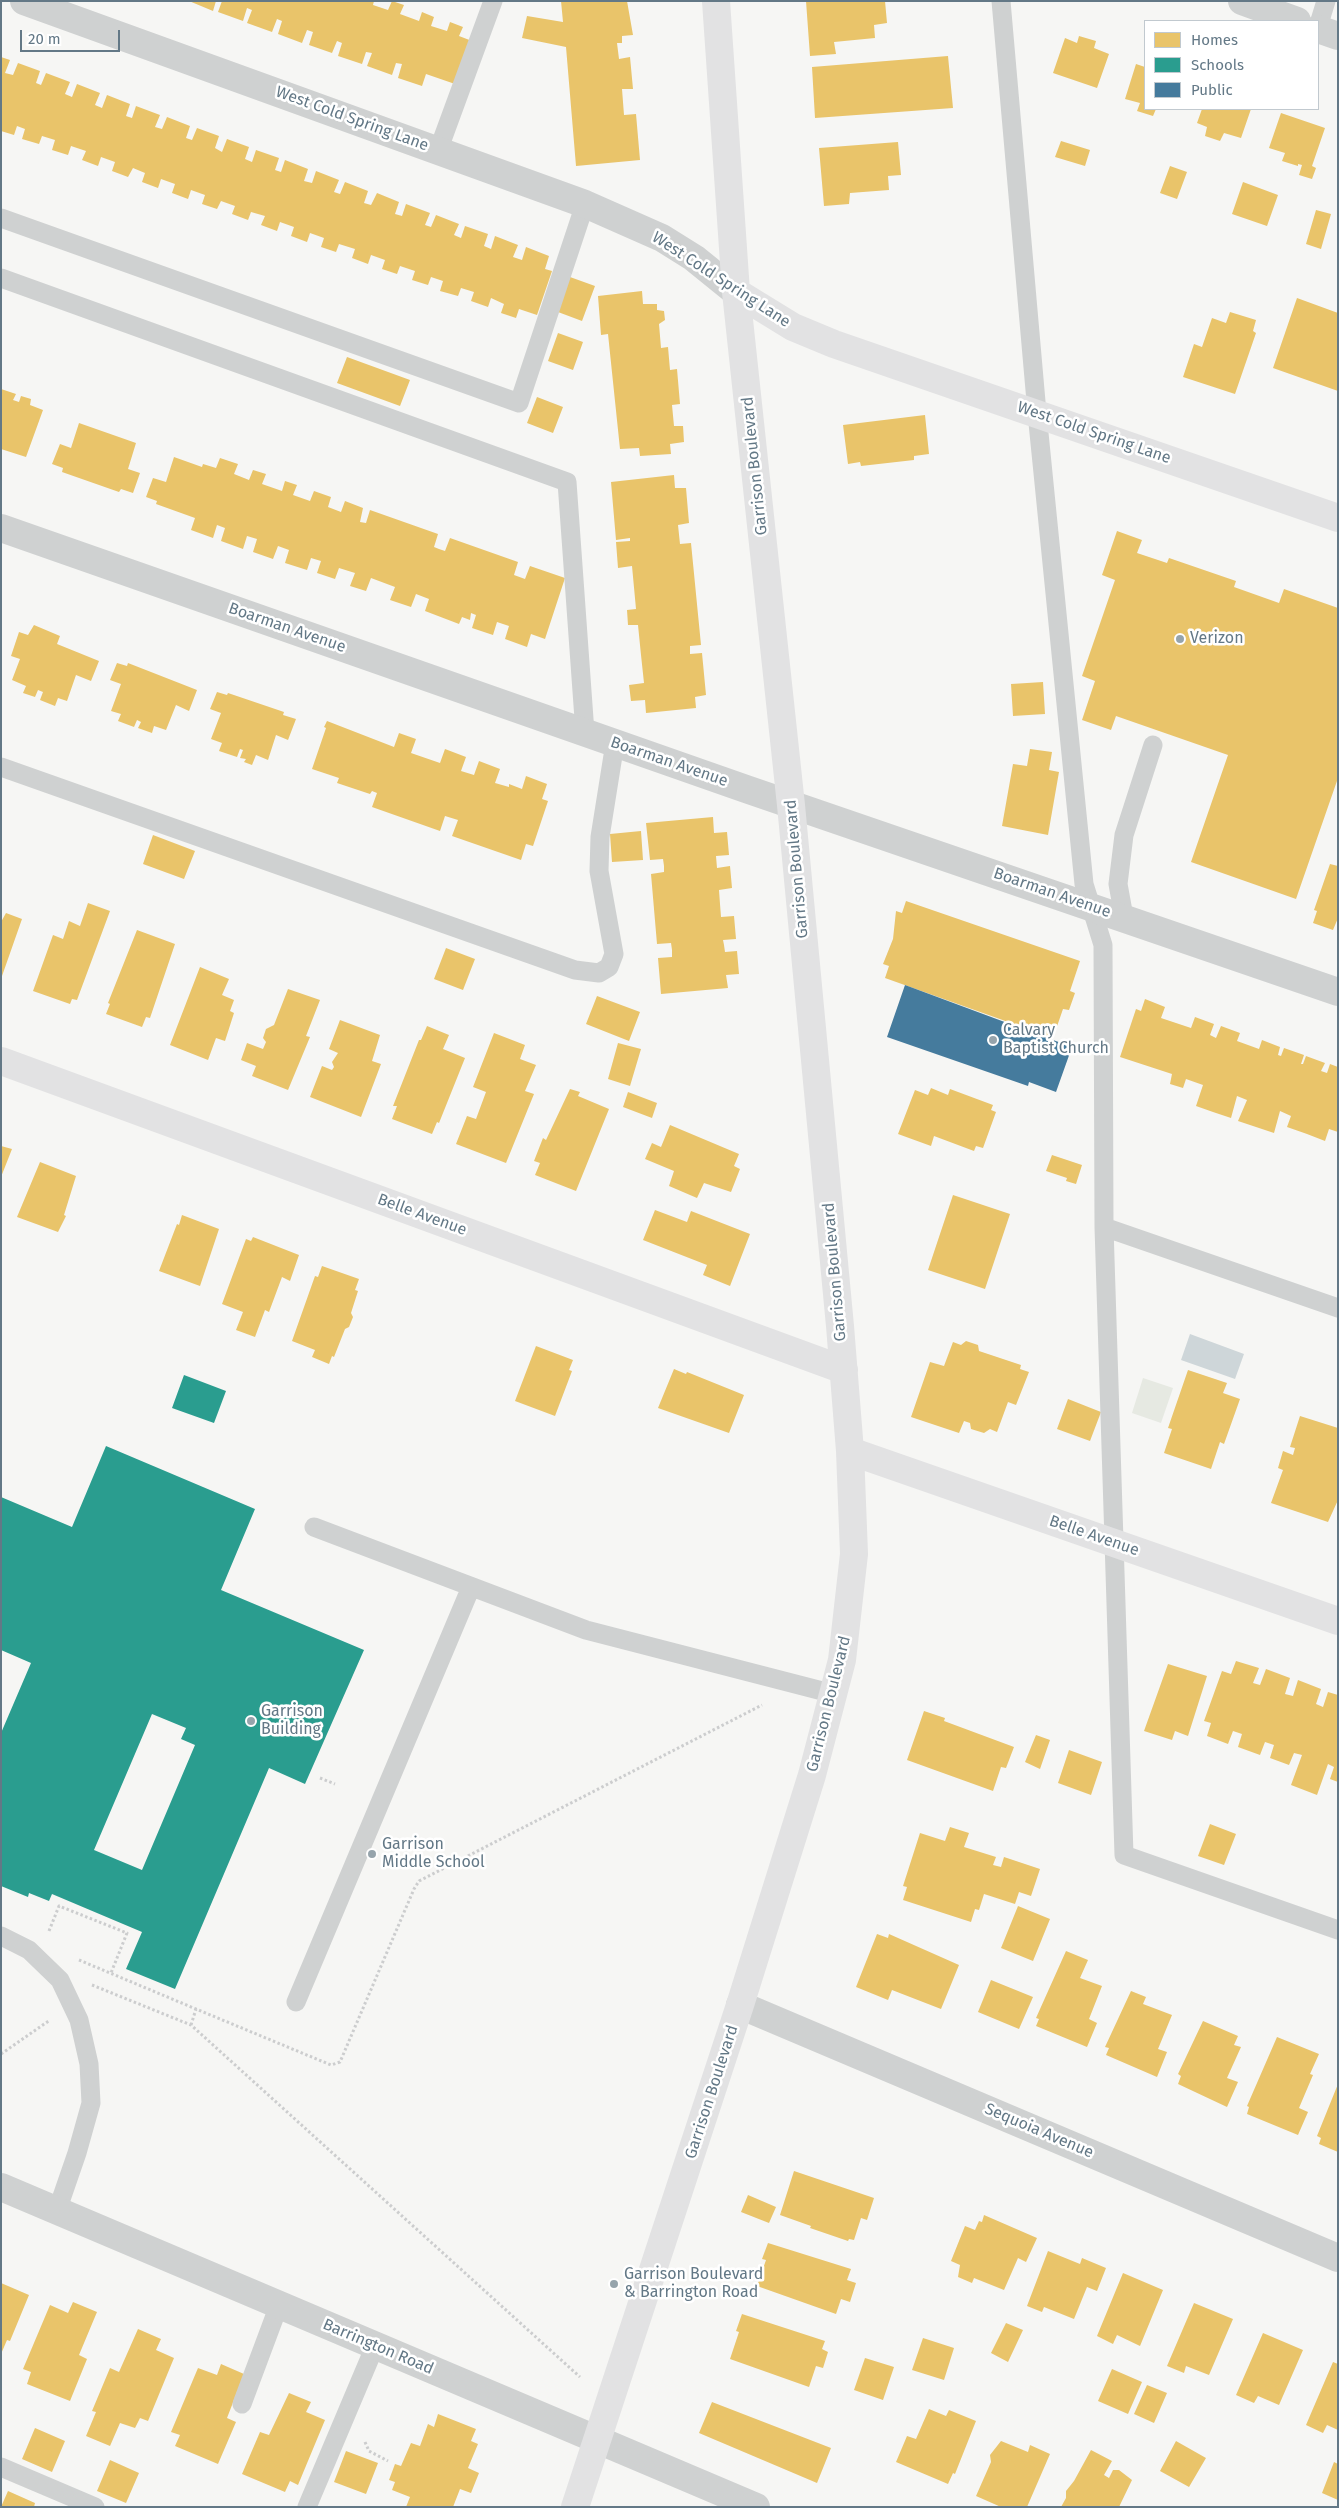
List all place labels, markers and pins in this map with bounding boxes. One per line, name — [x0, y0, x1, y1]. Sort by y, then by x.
place label: Verizon — [1190, 629, 1244, 649]
marker: Verizon — [1174, 633, 1186, 645]
place label: Calvary Baptist Church — [1003, 1021, 1109, 1059]
marker: Calvary Baptist Church — [987, 1034, 999, 1046]
place label: Garrison Building — [261, 1702, 323, 1740]
marker: Garrison Building — [245, 1715, 257, 1727]
place label: Garrison Middle School — [382, 1835, 485, 1873]
marker: Garrison Middle School — [366, 1848, 378, 1860]
place label: Garrison Boulevard & Barrington Road — [624, 2265, 763, 2303]
marker: Garrison Boulevard & Barrington Road — [608, 2278, 620, 2290]

